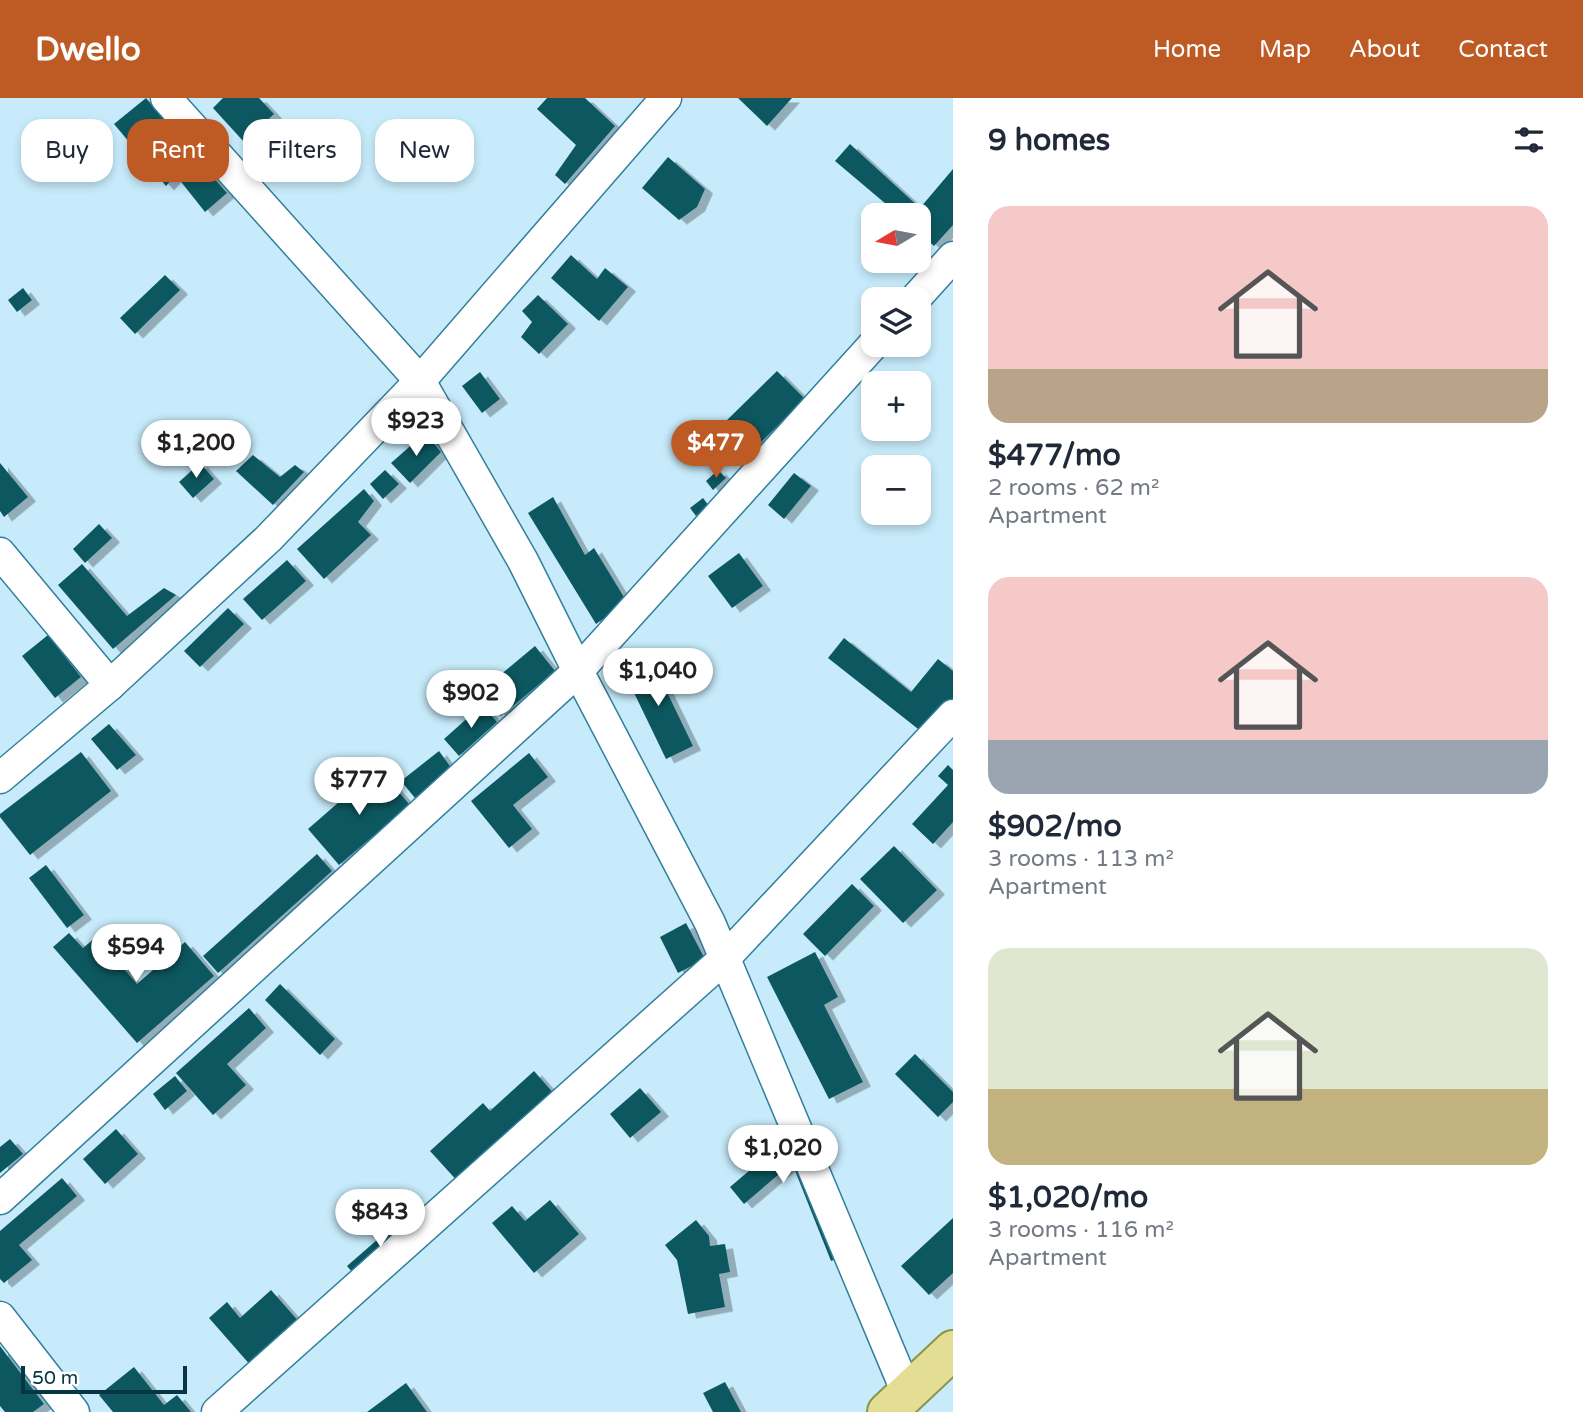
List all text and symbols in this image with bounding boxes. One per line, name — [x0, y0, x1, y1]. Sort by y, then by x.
text: Dwello — [35, 30, 141, 69]
text: Home — [1153, 35, 1221, 64]
text: Map — [1259, 35, 1311, 64]
text: About — [1349, 35, 1420, 64]
text: Contact — [1458, 35, 1548, 64]
chip: Buy — [21, 119, 113, 182]
chip: Rent — [127, 119, 229, 182]
chip: Filters — [243, 119, 361, 182]
chip: New — [375, 119, 474, 182]
icon: filters — [1510, 121, 1548, 159]
text: 9 homes — [988, 122, 1110, 159]
north arrow — [861, 203, 931, 273]
map controls — [861, 203, 931, 525]
icon: home — [1205, 251, 1331, 377]
button: layers — [861, 287, 931, 357]
button: + — [861, 371, 931, 441]
pin: $923 — [375, 398, 457, 458]
text: $923 — [387, 407, 445, 435]
pin: $1,200 — [139, 420, 253, 480]
pin: $477 — [675, 420, 757, 480]
text: $1,200 — [157, 429, 235, 457]
text: $477 — [687, 429, 745, 457]
text: $477/mo — [988, 437, 1121, 474]
button: − — [861, 455, 931, 525]
text: 2 rooms · 62 m² — [988, 474, 1159, 502]
text: Apartment — [988, 502, 1107, 530]
icon: home — [1205, 622, 1331, 748]
pin: $1,040 — [601, 648, 715, 708]
text: $1,040 — [619, 657, 697, 685]
pin: $902 — [430, 670, 512, 730]
text: $902 — [442, 679, 500, 707]
pin: $777 — [318, 758, 400, 817]
text: $777 — [330, 766, 388, 794]
text: $902/mo — [988, 808, 1122, 845]
text: 3 rooms · 113 m² — [988, 845, 1174, 873]
text: Apartment — [988, 873, 1107, 901]
pin: $594 — [95, 924, 177, 984]
text: $594 — [107, 933, 165, 961]
icon: home — [1205, 993, 1331, 1119]
pin: $1,020 — [726, 1126, 840, 1185]
text: $1,020 — [744, 1134, 822, 1162]
text: $1,020/mo — [988, 1179, 1148, 1216]
pin: $843 — [339, 1190, 421, 1249]
text: $843 — [351, 1198, 409, 1226]
text: 3 rooms · 116 m² — [988, 1216, 1174, 1244]
text: Apartment — [988, 1244, 1107, 1272]
scale bar — [21, 1363, 187, 1395]
text: 50 m — [32, 1367, 78, 1389]

